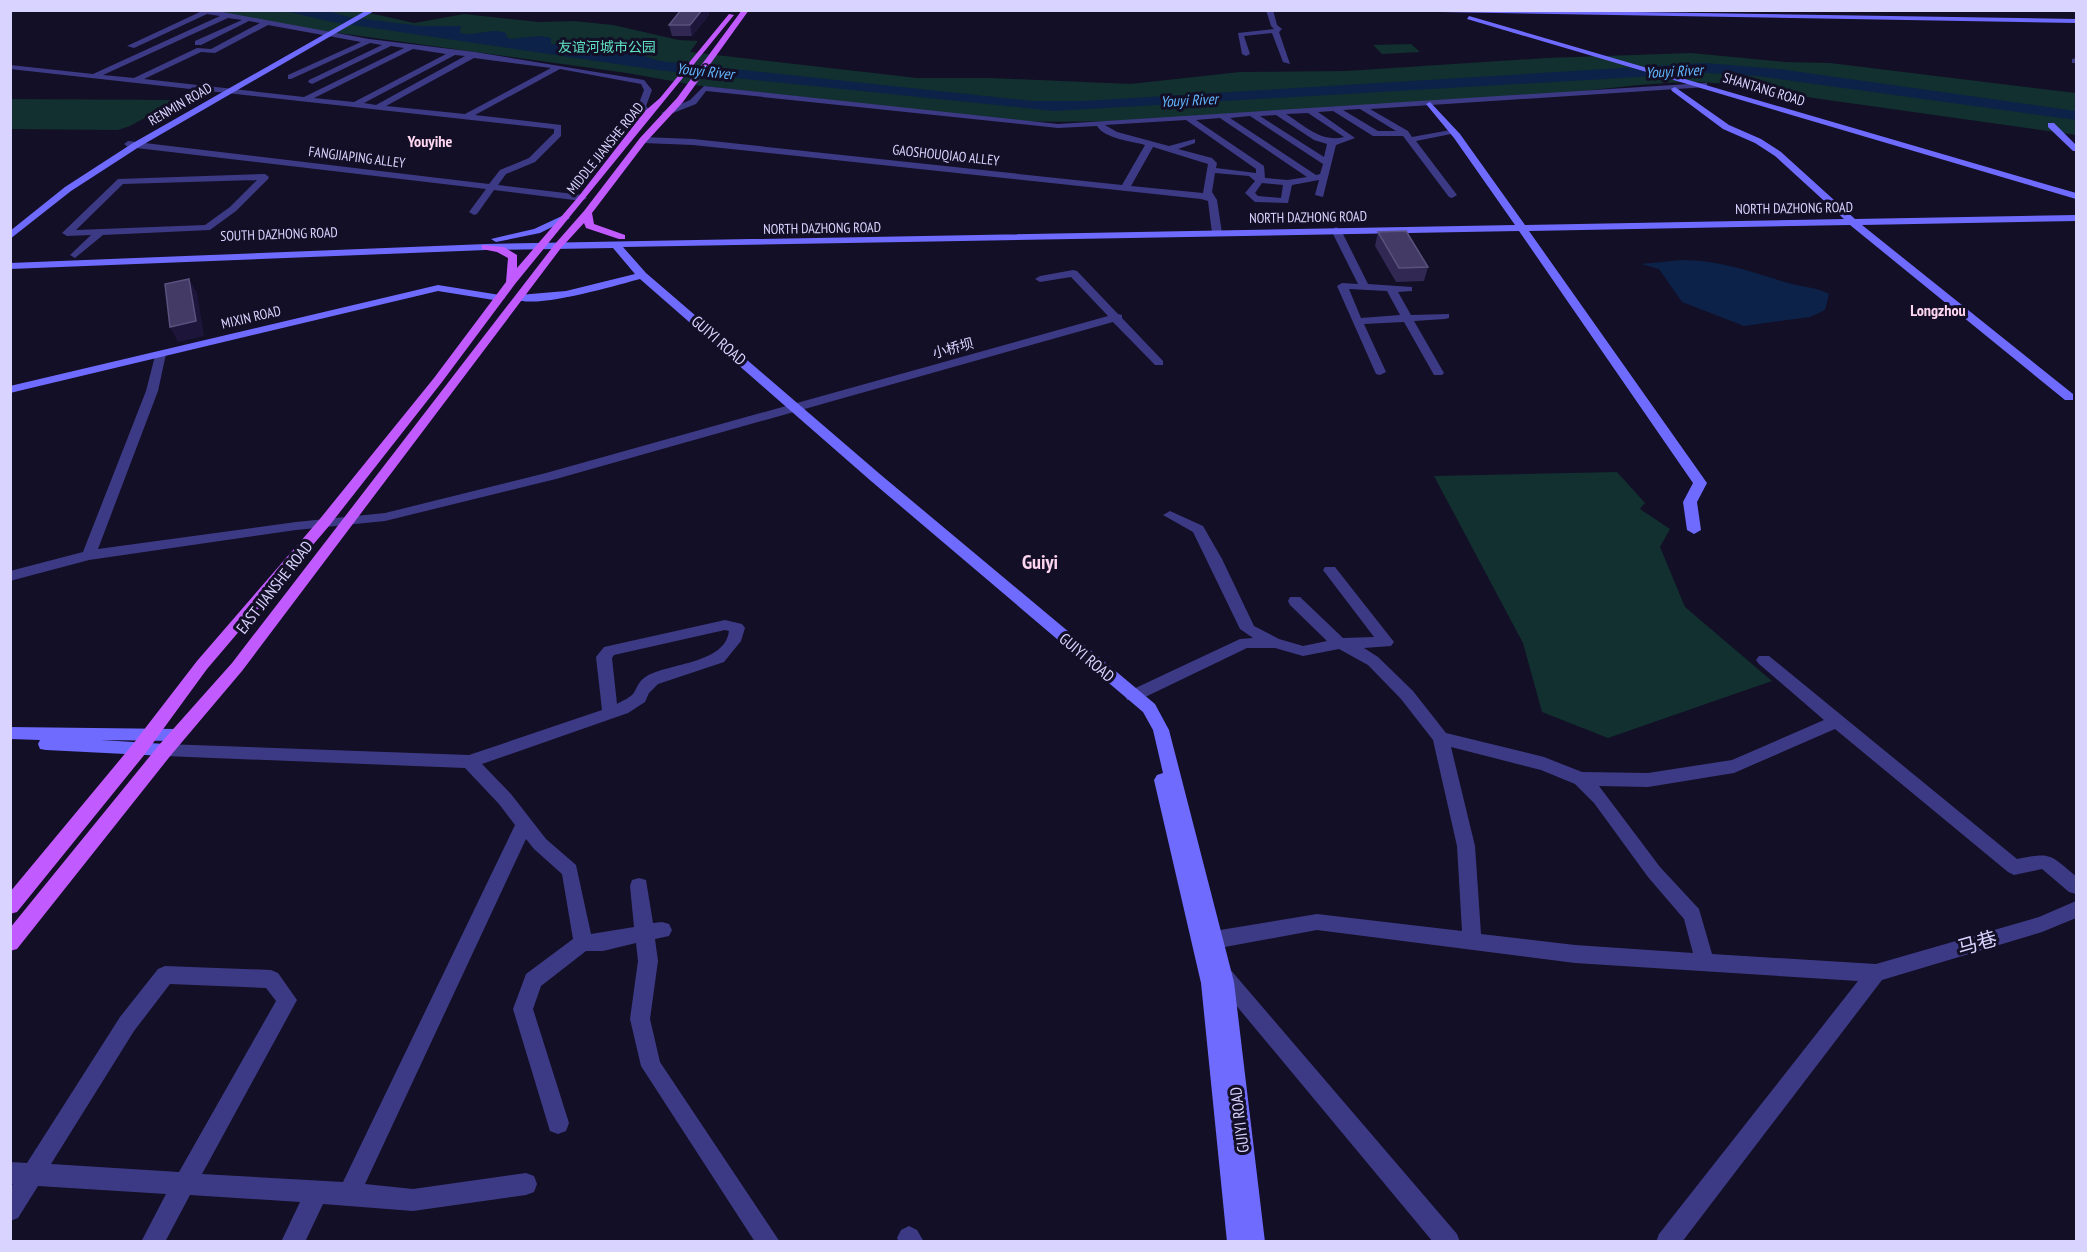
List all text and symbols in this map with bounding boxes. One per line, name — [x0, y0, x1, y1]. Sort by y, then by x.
park label: 友谊河城市公园 — [558, 38, 656, 56]
water label: Youyi River — [675, 59, 736, 84]
water label: Youyi River — [1645, 60, 1705, 82]
street label: SHANTANG ROAD — [1721, 68, 1807, 110]
street label: RENMIN ROAD — [145, 79, 215, 129]
water label: Youyi River — [1160, 89, 1220, 111]
street label: MIDDLE JIANSHE ROAD — [563, 99, 647, 197]
district label: Youyihe — [407, 131, 453, 151]
street label: GAOSHOUQIAO ALLEY — [892, 140, 1001, 170]
street label: FANGJIAPING ALLEY — [308, 142, 407, 172]
street label: NORTH DAZHONG ROAD — [1735, 198, 1853, 218]
street label: NORTH DAZHONG ROAD — [1249, 207, 1367, 227]
street label: NORTH DAZHONG ROAD — [763, 218, 881, 238]
street label: SOUTH DAZHONG ROAD — [220, 223, 338, 245]
district label: Longzhou — [1910, 300, 1966, 320]
street label: MIXIN ROAD — [219, 301, 283, 333]
street label: GUIYI ROAD — [688, 311, 750, 369]
street label: 小桥坝 — [930, 334, 976, 362]
street label: EAST JIANSHE ROAD — [232, 537, 316, 637]
district label: Guiyi — [1022, 549, 1058, 575]
street label: GUIYI ROAD — [1055, 628, 1119, 686]
street label: 马巷 — [1954, 925, 2000, 961]
street label: GUIYI ROAD — [1225, 1086, 1253, 1154]

